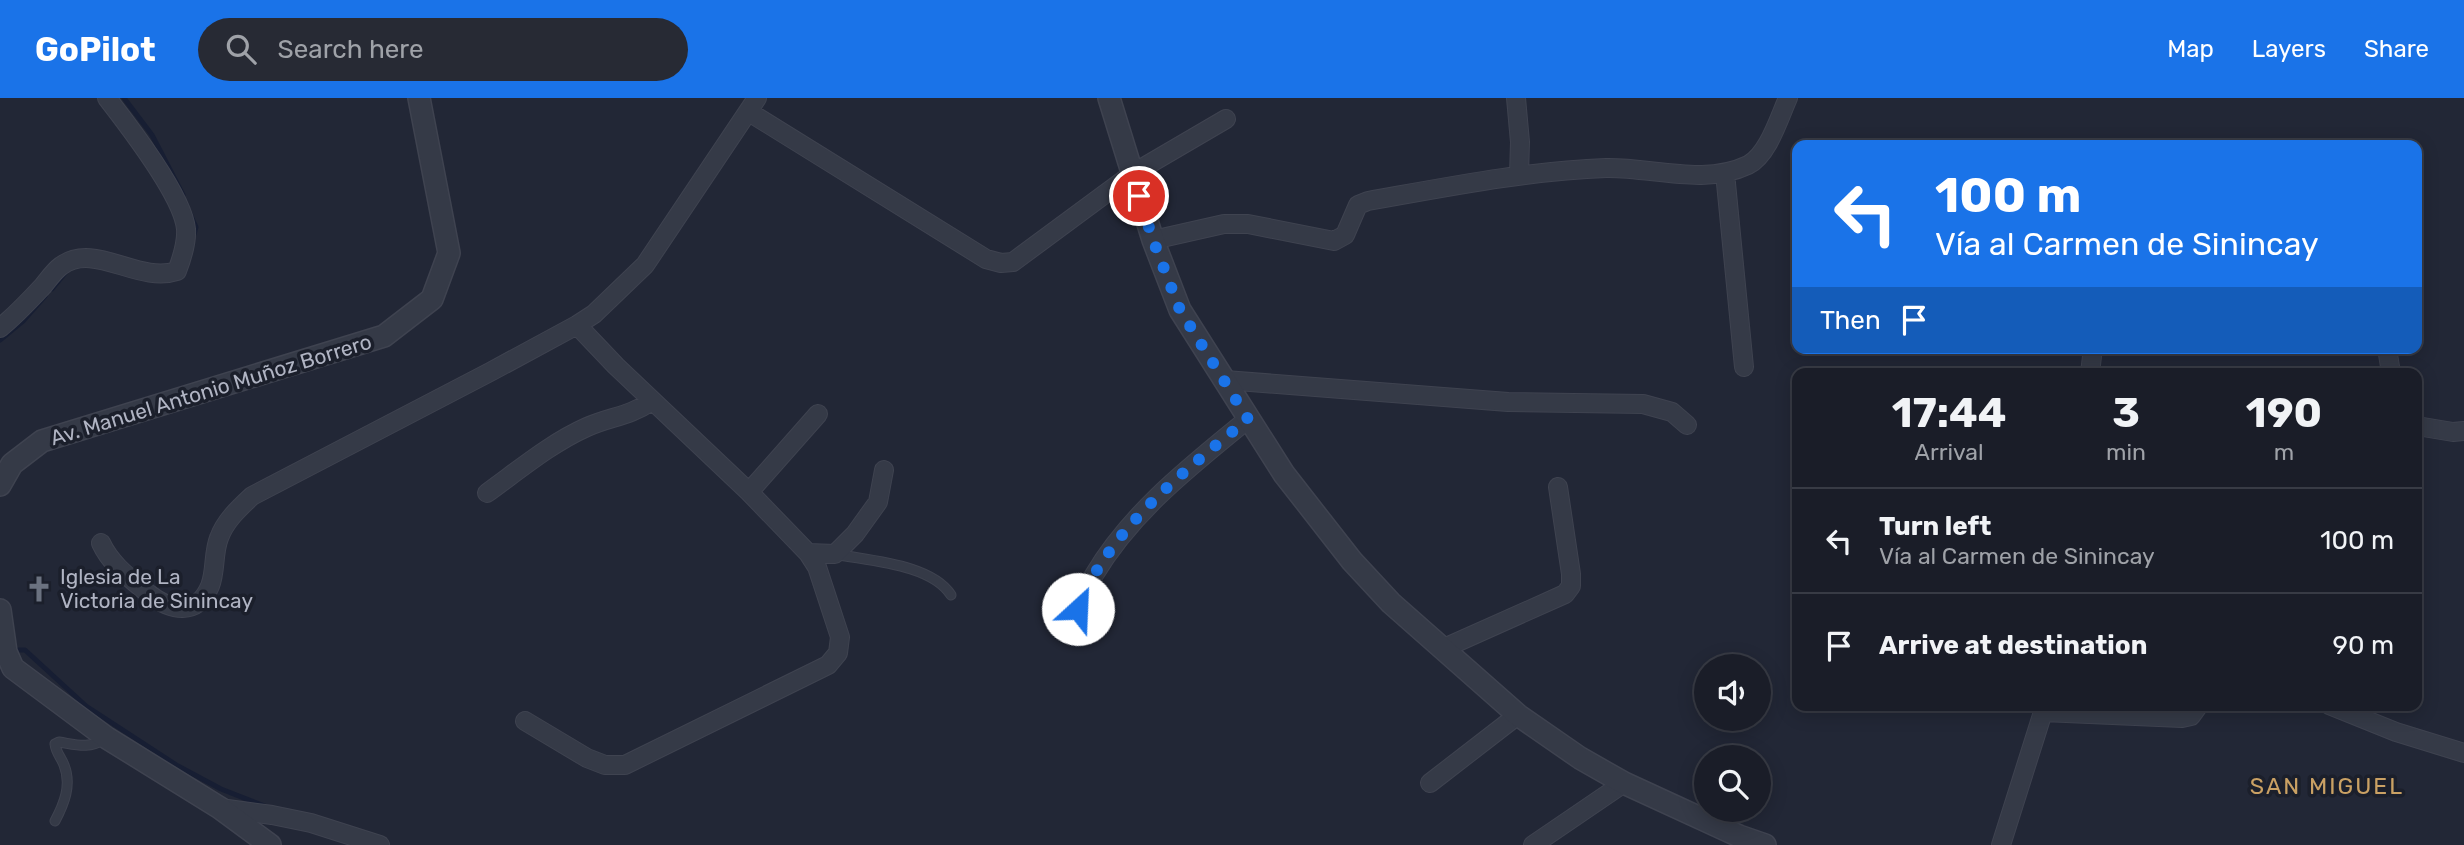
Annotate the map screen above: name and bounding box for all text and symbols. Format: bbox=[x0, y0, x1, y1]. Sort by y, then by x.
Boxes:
search box bbox=[198, 18, 688, 81]
text: GoPilot bbox=[35, 30, 156, 69]
icon: search bbox=[222, 30, 260, 68]
text: Search here bbox=[278, 34, 423, 65]
text: Map bbox=[2167, 35, 2214, 63]
text: Layers bbox=[2252, 35, 2326, 63]
text: Share bbox=[2364, 35, 2429, 63]
pin bbox=[1109, 166, 1169, 226]
text: 100 m bbox=[1935, 166, 2081, 224]
icon: left bbox=[1820, 168, 1911, 259]
icon: arrive bbox=[1120, 177, 1158, 215]
text: Vía al Carmen de Sinincay bbox=[1935, 225, 2319, 263]
icon: arrive bbox=[1895, 301, 1933, 339]
text: Then bbox=[1820, 305, 1881, 336]
street label: Av. Manuel Antonio Muñoz Borrero bbox=[47, 329, 375, 450]
text: 17:44 bbox=[1892, 388, 2006, 438]
text: 3 bbox=[2112, 388, 2140, 438]
text: 190 bbox=[2246, 388, 2322, 438]
text: Arrival bbox=[1915, 438, 1984, 466]
text: min bbox=[2106, 438, 2146, 466]
text: m bbox=[2274, 438, 2294, 466]
text: Turn left bbox=[1879, 511, 1991, 542]
icon: left bbox=[1820, 522, 1858, 560]
text: 100 m bbox=[2320, 525, 2394, 556]
text: Vía al Carmen de Sinincay bbox=[1879, 542, 2155, 570]
place label: Iglesia de La Victoria de Sinincay bbox=[60, 564, 253, 613]
position arrow bbox=[1041, 572, 1115, 646]
church icon: Iglesia de La Victoria de Sinincay bbox=[24, 574, 54, 604]
icon: arrive bbox=[1820, 627, 1858, 665]
text: Arrive at destination bbox=[1879, 630, 2147, 661]
text: 90 m bbox=[2333, 630, 2394, 661]
map controls bbox=[1694, 654, 1771, 822]
button: sound bbox=[1694, 654, 1771, 731]
button: search bbox=[1694, 745, 1771, 822]
district label: SAN MIGUEL bbox=[2250, 772, 2404, 800]

